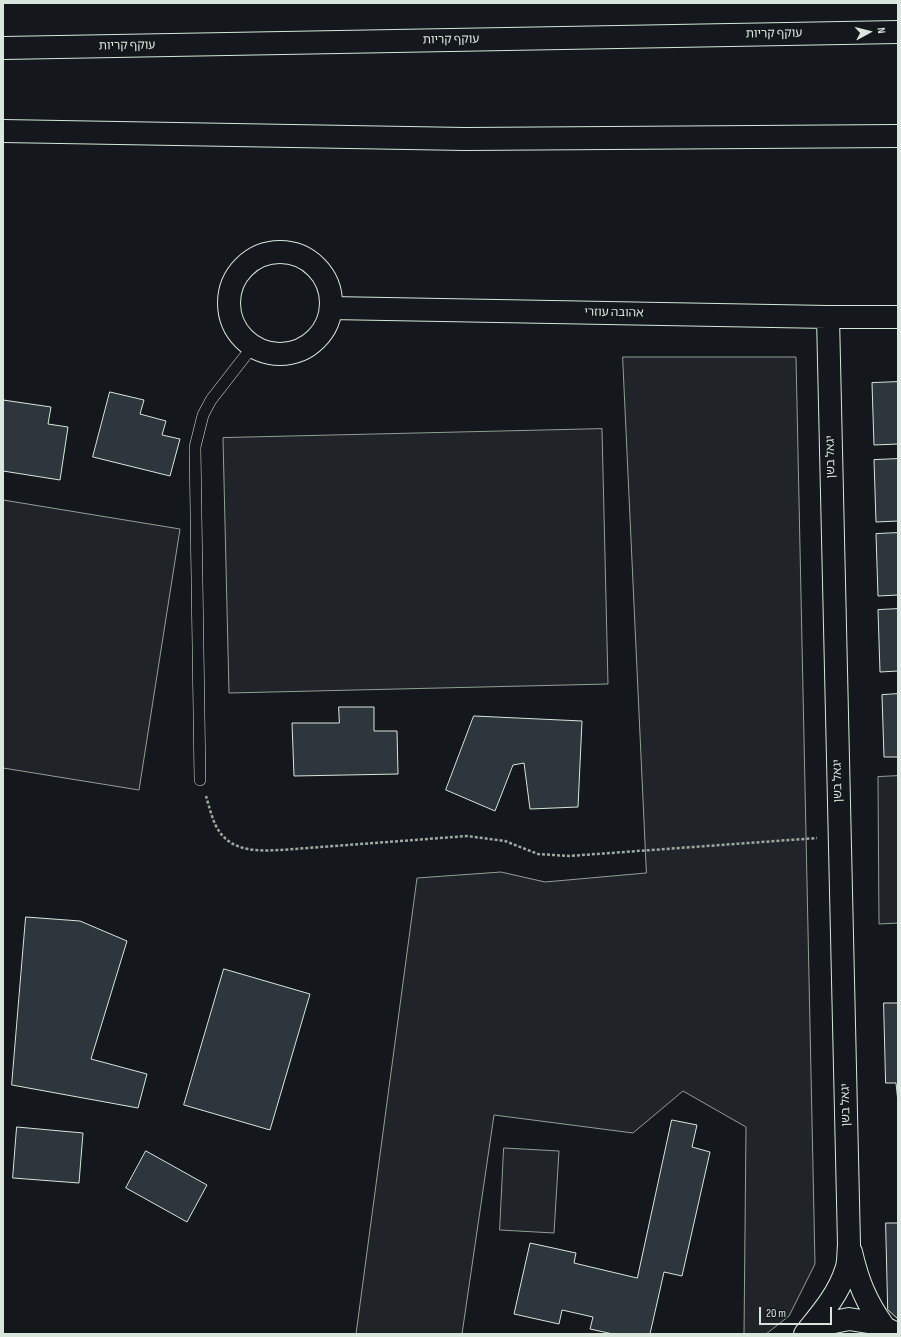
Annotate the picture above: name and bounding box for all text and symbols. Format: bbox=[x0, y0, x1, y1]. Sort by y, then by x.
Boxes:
north arrow bbox=[849, 12, 889, 52]
street label: עוקף קריות bbox=[745, 26, 803, 42]
text: N bbox=[875, 27, 888, 34]
street label: עוקף קריות bbox=[422, 32, 480, 48]
street label: עוקף קריות bbox=[98, 38, 156, 54]
street label: אהובה עוזרי bbox=[584, 305, 644, 321]
street label: יגאל בשן bbox=[823, 435, 839, 479]
street label: יגאל בשן bbox=[830, 759, 846, 803]
street label: יגאל בשן bbox=[838, 1083, 854, 1127]
scale bar bbox=[761, 1299, 834, 1325]
text: 20 m bbox=[766, 1306, 786, 1321]

